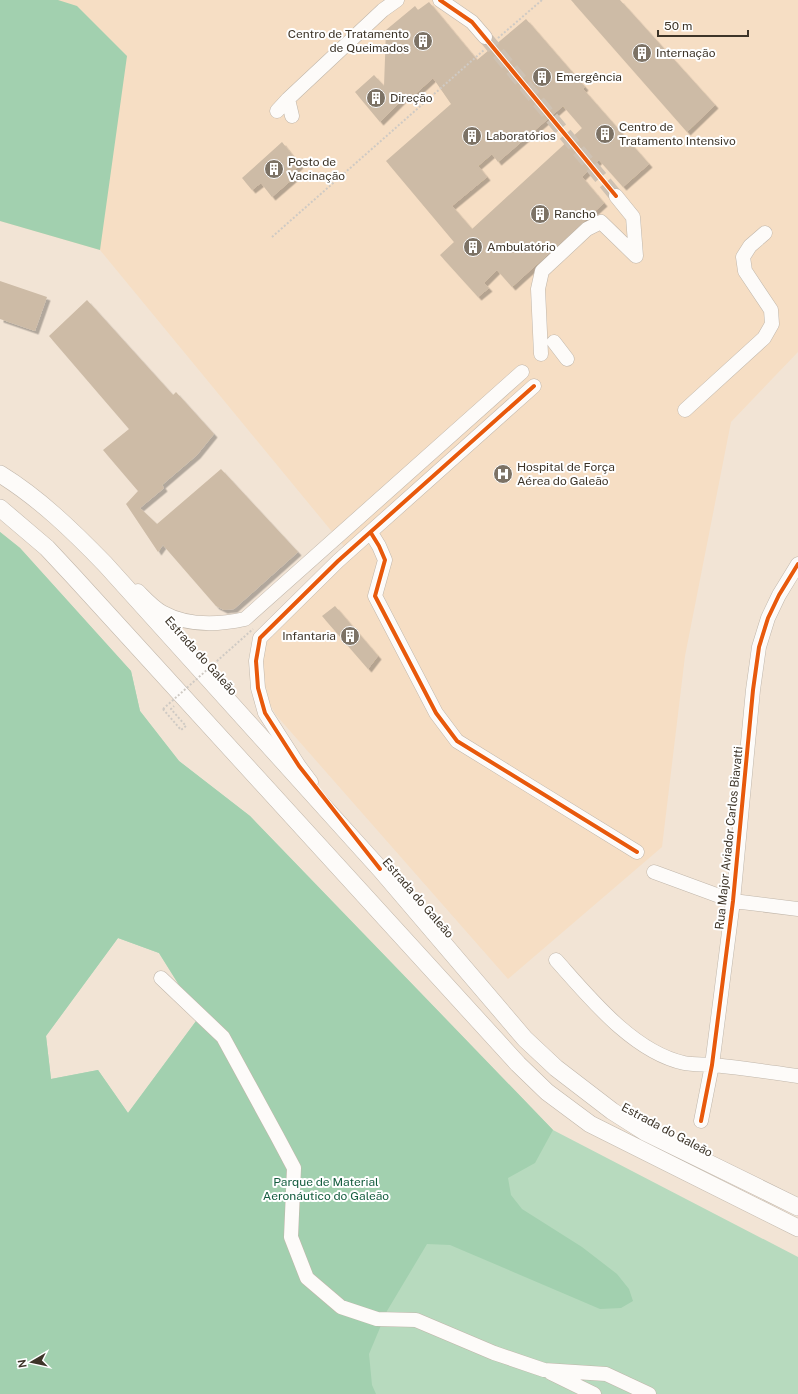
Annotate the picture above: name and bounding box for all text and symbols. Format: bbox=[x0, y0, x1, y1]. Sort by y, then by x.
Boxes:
scale bar bbox=[658, 12, 748, 38]
text: 50 m bbox=[664, 19, 692, 33]
place label: Centro de Tratamento de Queimados bbox=[288, 27, 409, 55]
building icon: Centro de Tratamento de Queimados bbox=[412, 30, 434, 52]
building icon: Internação bbox=[631, 42, 653, 64]
place label: Internação bbox=[656, 46, 716, 60]
building icon: Emergência bbox=[531, 66, 553, 88]
place label: Emergência bbox=[556, 70, 622, 84]
building icon: Direção bbox=[365, 87, 387, 109]
place label: Direção bbox=[390, 91, 433, 105]
place label: Centro de Tratamento Intensivo bbox=[619, 120, 736, 148]
building icon: Centro de Tratamento Intensivo bbox=[594, 123, 616, 145]
building icon: Laboratórios bbox=[461, 125, 483, 147]
place label: Laboratórios bbox=[486, 129, 556, 143]
place label: Posto de Vacinação bbox=[288, 155, 345, 183]
building icon: Posto de Vacinação bbox=[263, 158, 285, 180]
building icon: Rancho bbox=[529, 203, 551, 225]
place label: Rancho bbox=[554, 207, 596, 221]
building icon: Ambulatório bbox=[462, 236, 484, 258]
place label: Ambulatório bbox=[487, 240, 556, 254]
place label: Hospital de Força Aérea do Galeão bbox=[517, 460, 615, 488]
hospital icon: Hospital de Força Aérea do Galeão bbox=[492, 463, 514, 485]
street label: Estrada do Galeão bbox=[162, 614, 240, 698]
building icon: Infantaria bbox=[339, 625, 361, 647]
place label: Infantaria bbox=[282, 629, 336, 643]
street label: Rua Major Aviador Carlos Biavatti bbox=[712, 746, 746, 930]
street label: Estrada do Galeão bbox=[379, 855, 457, 941]
street label: Estrada do Galeão bbox=[619, 1100, 715, 1160]
park label: Parque de Material Aeronáutico do Galeão bbox=[263, 1175, 389, 1203]
north arrow bbox=[12, 1342, 52, 1382]
text: N bbox=[16, 1358, 29, 1369]

